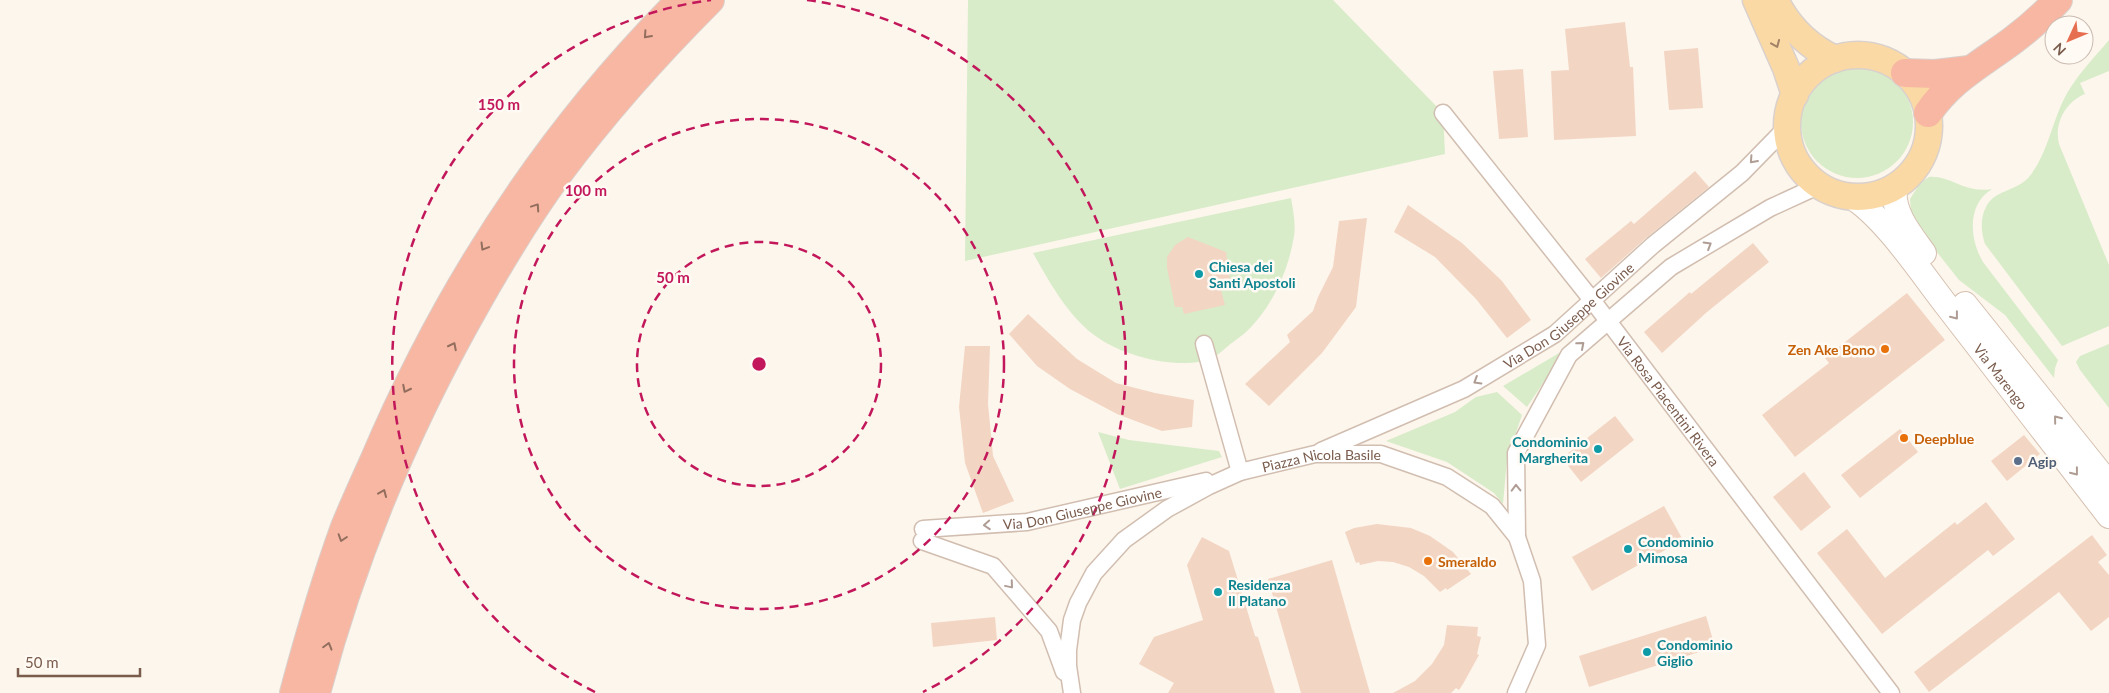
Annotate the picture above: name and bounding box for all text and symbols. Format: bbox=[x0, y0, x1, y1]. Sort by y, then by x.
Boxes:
north arrow bbox=[2044, 15, 2094, 65]
one-way arrow bbox=[644, 30, 653, 39]
one-way arrow bbox=[1770, 40, 1780, 48]
text: N bbox=[2049, 40, 2069, 59]
text: 150 m bbox=[478, 95, 520, 113]
one-way arrow bbox=[1750, 155, 1759, 164]
text: 100 m bbox=[565, 181, 607, 199]
one-way arrow bbox=[530, 203, 539, 213]
one-way arrow bbox=[481, 241, 491, 250]
one-way arrow bbox=[1703, 241, 1712, 251]
place label: Chiesa dei Santi Apostoli bbox=[1209, 258, 1296, 291]
street label: Via Don Giuseppe Giovine bbox=[1500, 259, 1637, 372]
text: 50 m bbox=[656, 268, 690, 286]
marker: Chiesa dei Santi Apostoli bbox=[1193, 268, 1205, 280]
one-way arrow bbox=[1949, 310, 1957, 319]
street label: Via Rosa Piacentini Rivera bbox=[1614, 333, 1724, 469]
street label: Via Marengo bbox=[1970, 340, 2032, 412]
place label: Zen Ake Bono bbox=[1788, 341, 1875, 358]
one-way arrow bbox=[446, 342, 456, 351]
one-way arrow bbox=[1575, 342, 1584, 350]
marker: Zen Ake Bono bbox=[1879, 343, 1891, 355]
centre of rings bbox=[750, 355, 768, 373]
one-way arrow bbox=[1473, 375, 1482, 385]
one-way arrow bbox=[403, 384, 413, 393]
one-way arrow bbox=[2054, 415, 2063, 424]
place label: Deepblue bbox=[1914, 430, 1975, 447]
marker: Deepblue bbox=[1898, 432, 1910, 444]
place label: Condominio Margherita bbox=[1512, 433, 1588, 466]
marker: Condominio Margherita bbox=[1592, 443, 1604, 455]
street label: Piazza Nicola Basile bbox=[1260, 445, 1381, 475]
place label: Agip bbox=[2027, 453, 2057, 470]
marker: Agip bbox=[2012, 455, 2024, 467]
one-way arrow bbox=[2070, 467, 2079, 476]
street label: Via Don Giuseppe Giovine bbox=[1002, 483, 1163, 532]
one-way arrow bbox=[1511, 484, 1521, 492]
one-way arrow bbox=[377, 489, 388, 498]
one-way arrow bbox=[983, 519, 991, 530]
place label: Condominio Mimosa bbox=[1638, 533, 1714, 566]
one-way arrow bbox=[338, 534, 348, 542]
marker: Condominio Mimosa bbox=[1622, 543, 1634, 555]
place label: Smeraldo bbox=[1438, 553, 1496, 570]
marker: Smeraldo bbox=[1422, 555, 1434, 567]
place label: Residenza Il Platano bbox=[1228, 576, 1291, 609]
one-way arrow bbox=[1004, 580, 1013, 589]
marker: Residenza Il Platano bbox=[1212, 586, 1224, 598]
place label: Condominio Giglio bbox=[1657, 636, 1733, 669]
one-way arrow bbox=[323, 642, 333, 650]
scale bar bbox=[18, 646, 140, 678]
marker: Condominio Giglio bbox=[1641, 646, 1653, 658]
text: 50 m bbox=[25, 653, 59, 671]

